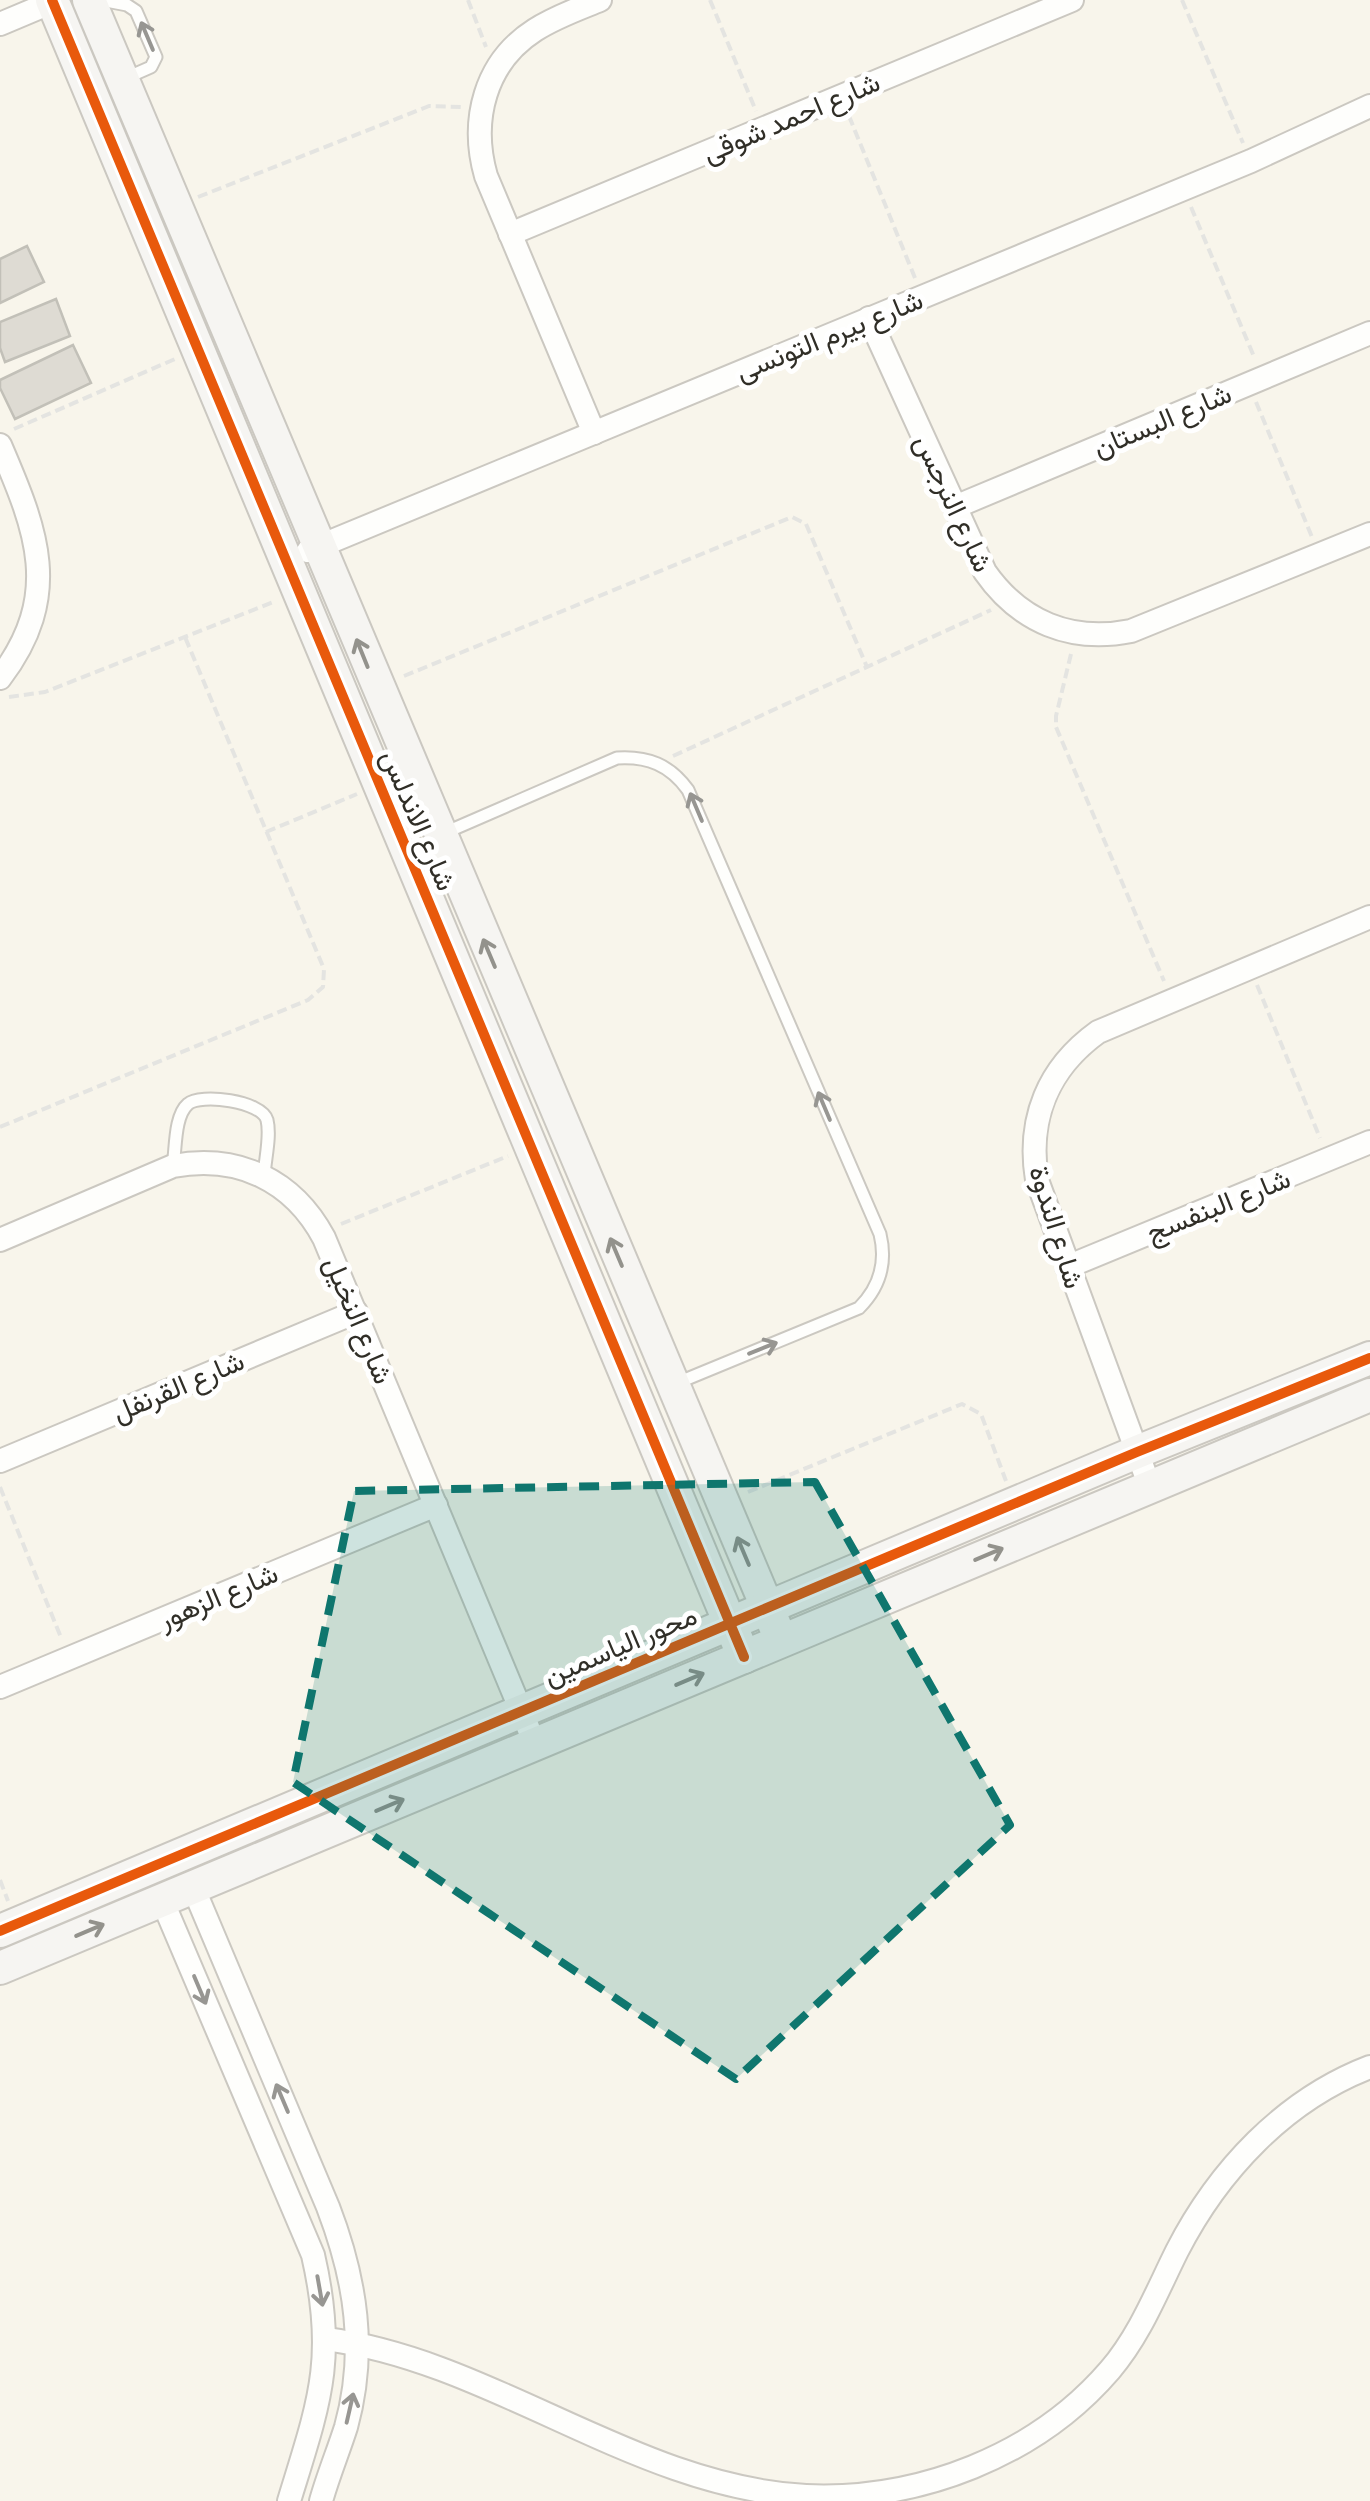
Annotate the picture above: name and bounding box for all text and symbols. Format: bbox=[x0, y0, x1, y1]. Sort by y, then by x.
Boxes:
one-way arrow bbox=[137, 21, 155, 52]
street label: شارع احمد شوقى bbox=[695, 59, 886, 171]
street label: شارع بيرم التونسى bbox=[728, 276, 928, 390]
street label: شارع البستان bbox=[1085, 370, 1237, 466]
street label: شارع النرجس bbox=[906, 426, 1006, 578]
one-way arrow bbox=[352, 638, 370, 669]
street label: شارع الاندلس bbox=[372, 742, 469, 896]
one-way arrow bbox=[686, 793, 704, 823]
one-way arrow bbox=[479, 938, 497, 968]
one-way arrow bbox=[814, 1091, 832, 1122]
street label: شارع البنفسج bbox=[1139, 1155, 1296, 1252]
street label: شارع الندوة bbox=[1020, 1160, 1097, 1293]
one-way arrow bbox=[606, 1237, 624, 1268]
street label: شارع النخيل bbox=[315, 1249, 407, 1390]
street label: شارع القرنفل bbox=[105, 1337, 250, 1431]
one-way arrow bbox=[748, 1338, 778, 1356]
one-way arrow bbox=[733, 1536, 751, 1567]
one-way arrow bbox=[974, 1543, 1004, 1561]
street label: شارع الزهور bbox=[150, 1550, 284, 1639]
street label: محور الياسمين bbox=[536, 1592, 703, 1694]
one-way arrow bbox=[674, 1669, 705, 1687]
one-way arrow bbox=[374, 1795, 405, 1813]
one-way arrow bbox=[74, 1920, 105, 1938]
one-way arrow bbox=[193, 1974, 211, 2004]
one-way arrow bbox=[272, 2083, 290, 2113]
one-way arrow bbox=[311, 2274, 330, 2307]
one-way arrow bbox=[342, 2393, 360, 2425]

